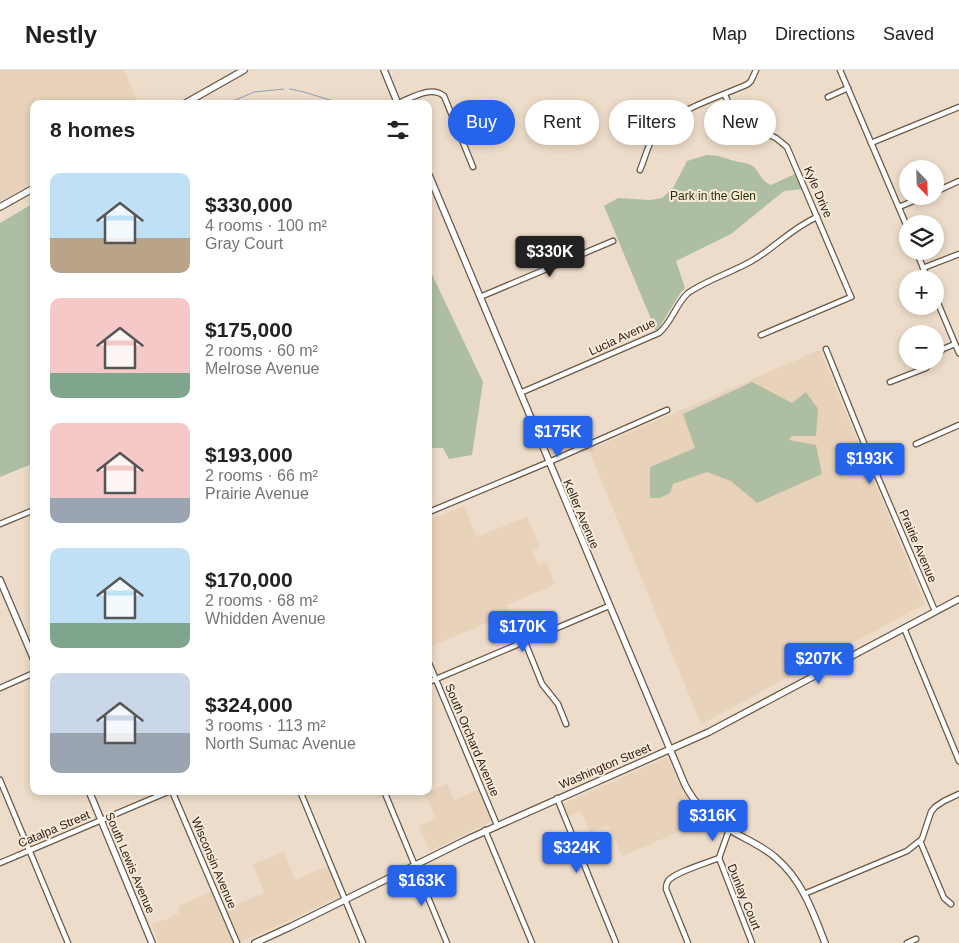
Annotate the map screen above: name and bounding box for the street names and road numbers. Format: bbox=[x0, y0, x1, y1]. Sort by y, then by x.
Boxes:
street label: Kyle Drive bbox=[801, 164, 835, 220]
street label: Lucia Avenue bbox=[586, 315, 658, 359]
street label: Keller Avenue bbox=[560, 477, 602, 551]
street label: Prairie Avenue bbox=[896, 507, 940, 585]
street label: South Orchard Avenue bbox=[442, 681, 502, 799]
street label: Washington Street bbox=[557, 740, 654, 792]
street label: Catalpa Street bbox=[16, 807, 93, 850]
street label: South Lewis Avenue bbox=[102, 810, 158, 916]
street label: Wisconsin Avenue bbox=[188, 815, 240, 911]
street label: Dunlay Court bbox=[724, 862, 764, 933]

